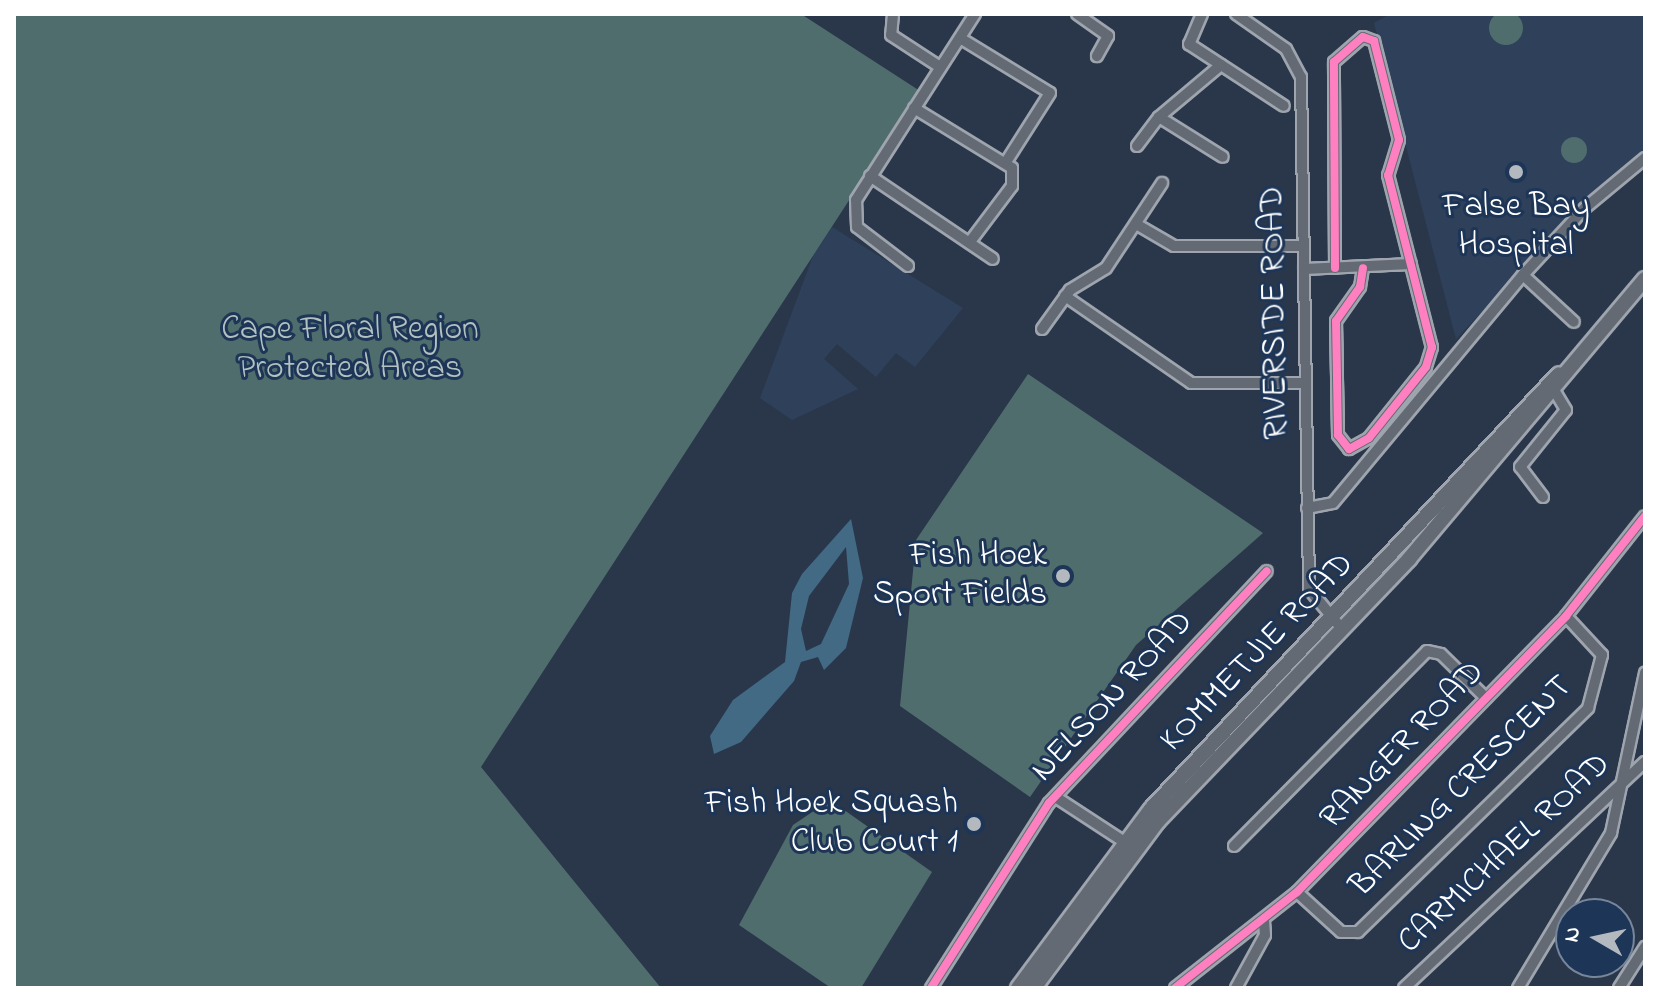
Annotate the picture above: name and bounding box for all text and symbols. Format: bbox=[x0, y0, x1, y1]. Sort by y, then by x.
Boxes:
marker: False Bay Hospital bbox=[1505, 161, 1527, 183]
street label: RIVERSIDE ROAD bbox=[1253, 186, 1299, 440]
place label: False Bay Hospital bbox=[1442, 187, 1590, 266]
park label: Cape Floral Region Protected Areas bbox=[221, 310, 479, 390]
place label: Fish Hoek Sport Fields bbox=[873, 536, 1047, 616]
street label: KOMMETJIE ROAD bbox=[1153, 545, 1363, 761]
marker: Fish Hoek Sport Fields bbox=[1054, 567, 1072, 585]
street label: NELSON ROAD bbox=[1023, 603, 1203, 791]
street label: RANGER ROAD bbox=[1312, 653, 1494, 839]
street label: BARLING CRESCENT bbox=[1342, 667, 1582, 907]
street label: CARMICHAEL ROAD bbox=[1390, 745, 1620, 963]
place label: Fish Hoek Squash Club Court 1 bbox=[705, 784, 958, 864]
marker: Fish Hoek Squash Club Court 1 bbox=[965, 815, 983, 833]
north arrow bbox=[1555, 898, 1635, 978]
text: N bbox=[1556, 925, 1590, 944]

